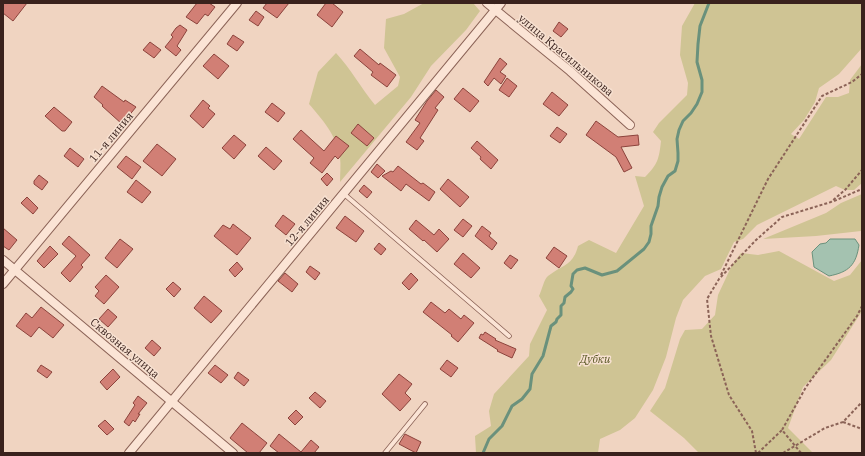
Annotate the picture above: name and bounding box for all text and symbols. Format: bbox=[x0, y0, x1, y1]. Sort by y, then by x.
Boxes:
street label: улица Красильникова bbox=[515, 11, 617, 99]
street label: 11-я линия bbox=[86, 109, 136, 165]
street label: 12-я линия bbox=[282, 193, 332, 249]
street label: Сквозная улица bbox=[87, 315, 163, 381]
park label: Дубки bbox=[579, 352, 611, 366]

